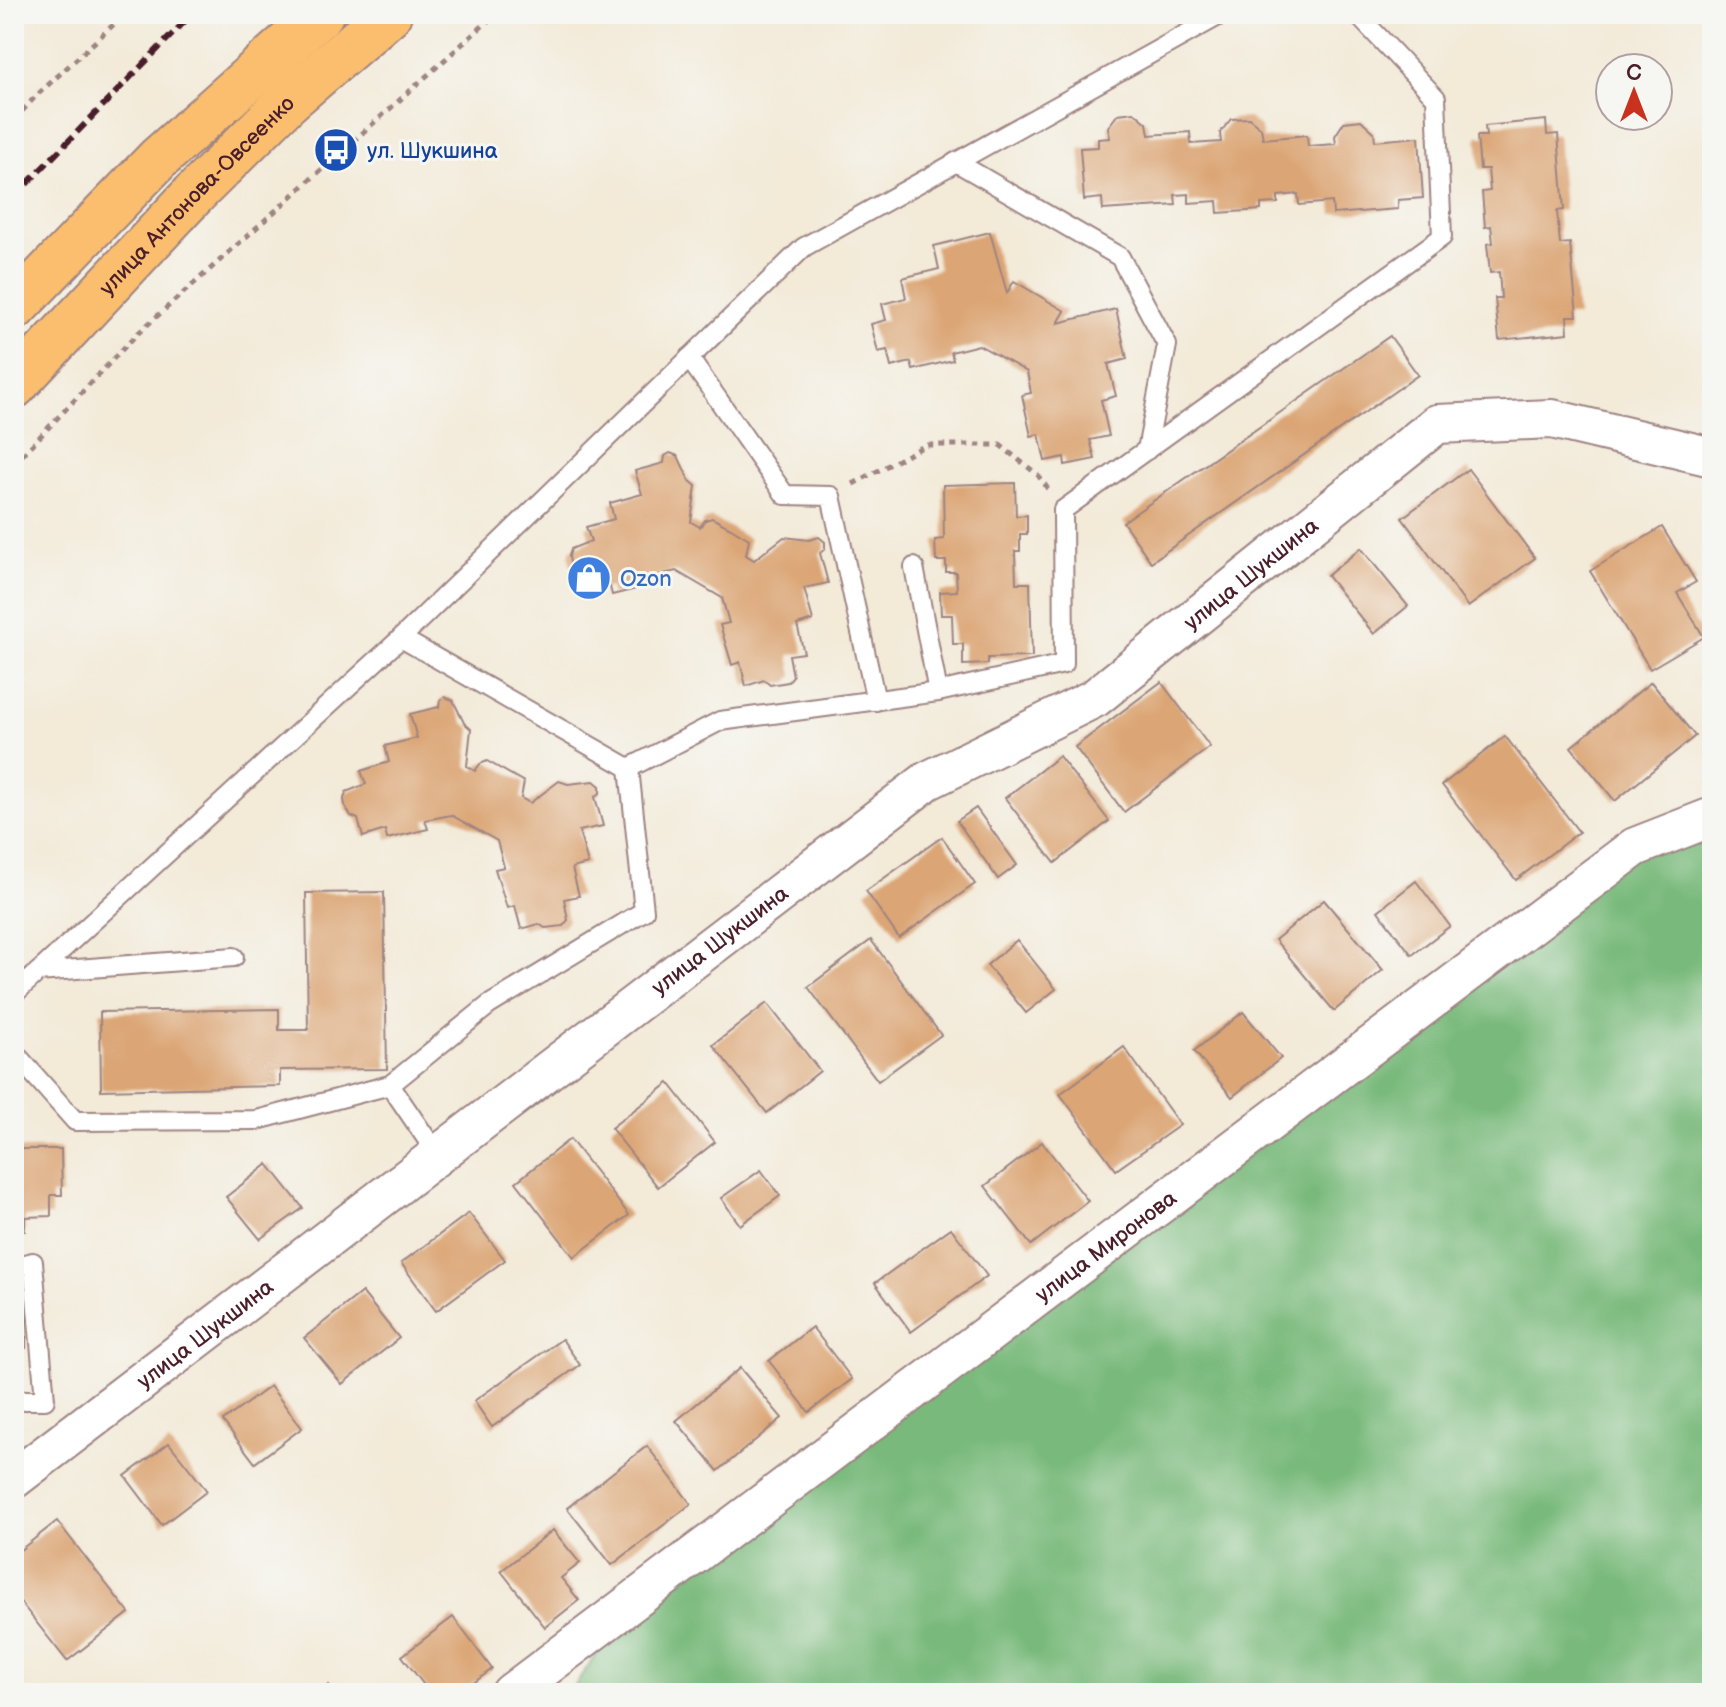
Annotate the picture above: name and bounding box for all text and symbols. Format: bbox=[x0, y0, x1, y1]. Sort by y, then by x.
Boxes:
north arrow bbox=[1594, 52, 1674, 132]
text: С bbox=[1626, 60, 1642, 87]
street label: улица Антонова-Овсеенко bbox=[94, 90, 301, 302]
bus stop icon: ул. Шукшина bbox=[312, 126, 360, 174]
place label: ул. Шукшина bbox=[367, 138, 498, 165]
street label: улица Шукшина bbox=[1179, 512, 1324, 637]
shop icon: Ozon bbox=[565, 554, 613, 602]
place label: Ozon bbox=[620, 566, 672, 593]
street label: улица Шукшина bbox=[647, 880, 794, 1002]
street label: улица Миронова bbox=[1030, 1185, 1182, 1309]
street label: улица Шукшина bbox=[132, 1274, 279, 1395]

